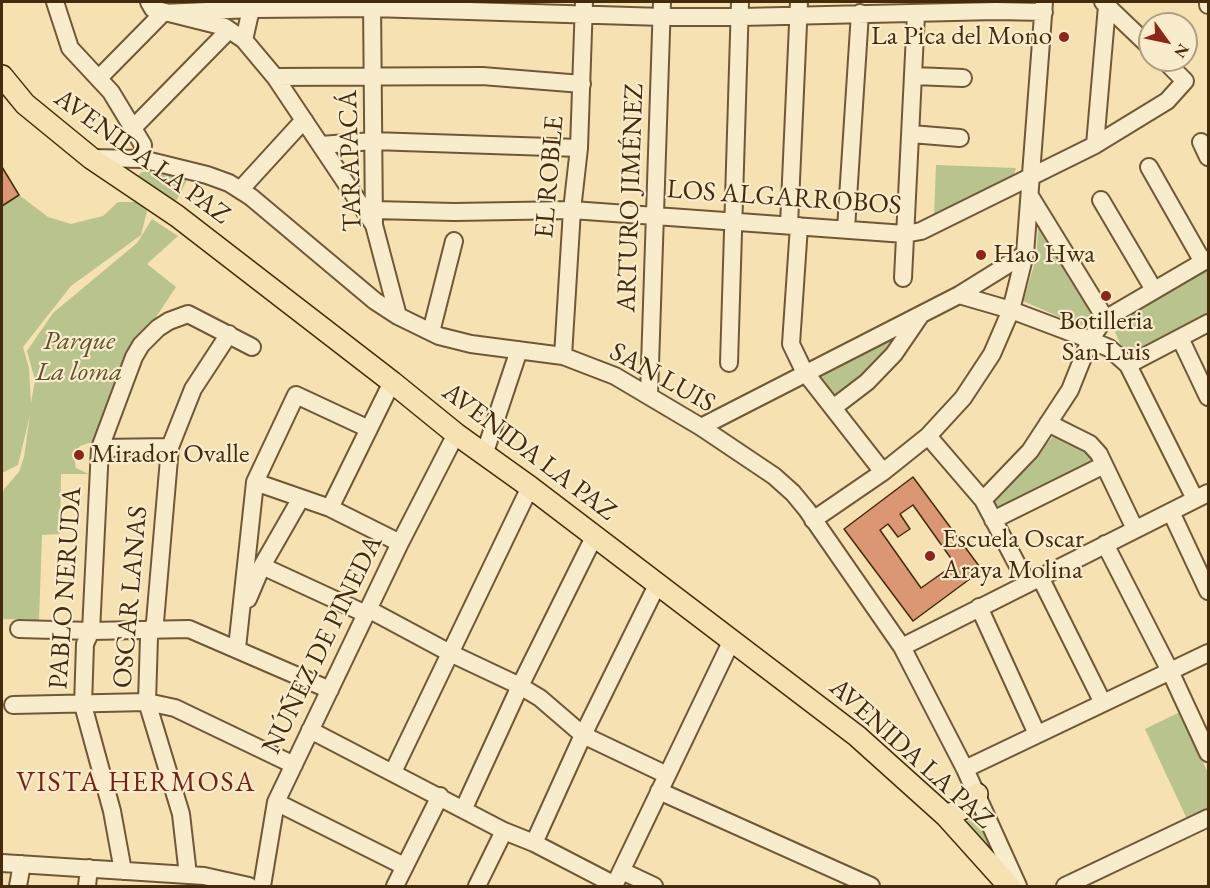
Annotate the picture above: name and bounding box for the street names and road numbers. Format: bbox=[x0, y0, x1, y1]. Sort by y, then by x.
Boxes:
street label: AVENIDA LA PAZ bbox=[48, 82, 236, 232]
street label: ARTURO JIMÉNEZ bbox=[611, 83, 651, 313]
street label: TARAPACÁ bbox=[332, 90, 370, 232]
street label: EL ROBLE bbox=[528, 114, 572, 240]
street label: LOS ALGARROBOS bbox=[666, 174, 902, 222]
street label: SAN LUIS bbox=[604, 336, 720, 420]
street label: AVENIDA LA PAZ bbox=[435, 376, 623, 528]
street label: PABLO NERUDA bbox=[43, 486, 89, 690]
street label: OSCAR LANAS bbox=[107, 505, 155, 689]
street label: NÚÑEZ DE PINEDA bbox=[256, 530, 390, 760]
street label: AVENIDA LA PAZ bbox=[822, 672, 1000, 836]

